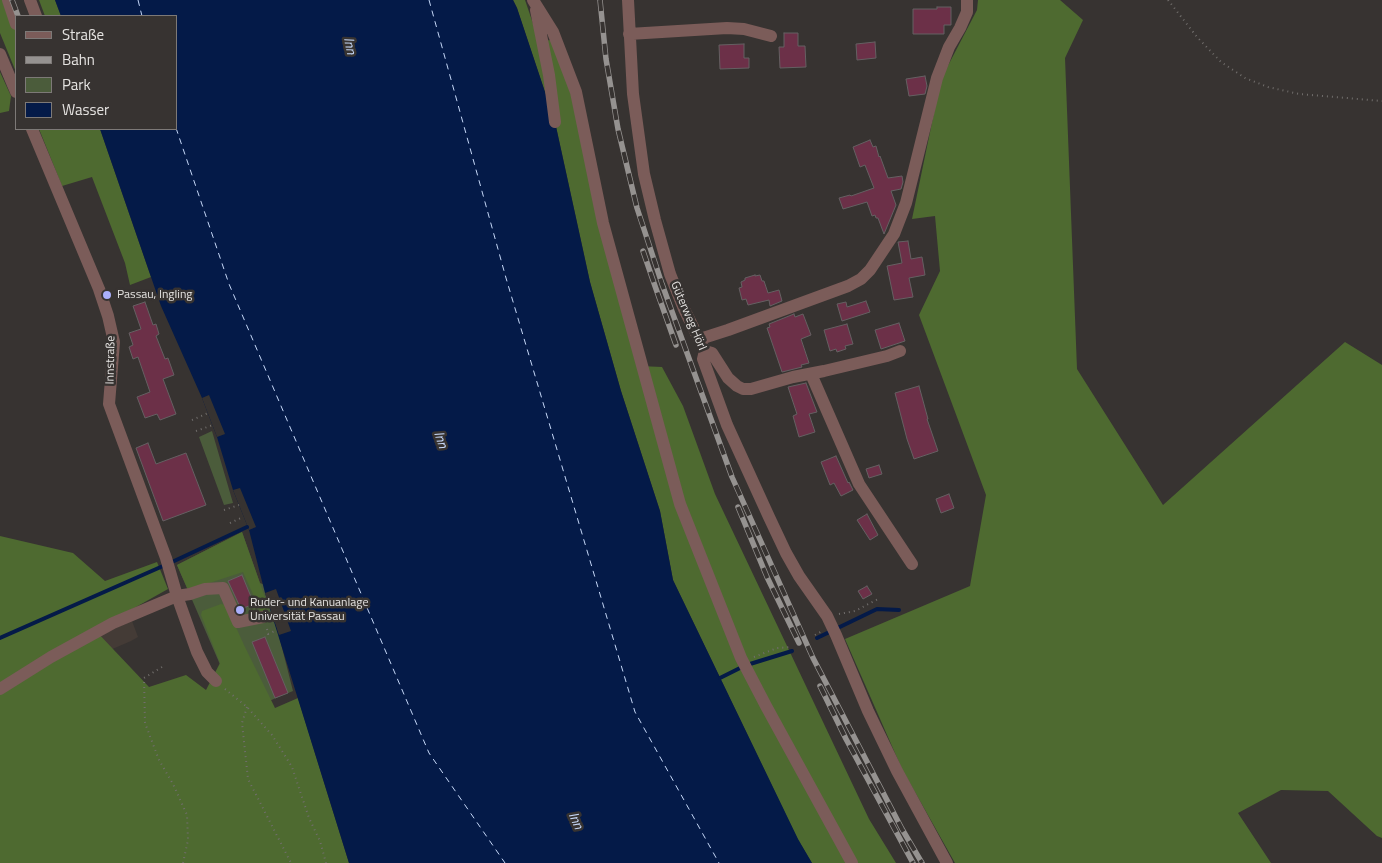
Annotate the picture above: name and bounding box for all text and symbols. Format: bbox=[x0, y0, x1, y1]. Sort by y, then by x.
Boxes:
legend bbox=[15, 15, 178, 130]
text: Straße bbox=[62, 23, 104, 46]
water label: Inn bbox=[339, 36, 359, 56]
text: Bahn bbox=[62, 48, 95, 71]
text: Park bbox=[62, 73, 91, 96]
text: Wasser bbox=[62, 98, 109, 121]
street label: Güterweg Hörl bbox=[667, 279, 709, 353]
place label: Passau, Ingling bbox=[117, 288, 193, 302]
marker: Passau, Ingling bbox=[101, 289, 113, 301]
street label: Innstraße bbox=[103, 336, 119, 384]
water label: Inn bbox=[429, 429, 451, 451]
place label: Ruder- und Kanuanlage Universität Passau bbox=[250, 596, 369, 624]
marker: Ruder- und Kanuanlage Universität Passau bbox=[234, 604, 246, 616]
water label: Inn bbox=[564, 810, 586, 832]

